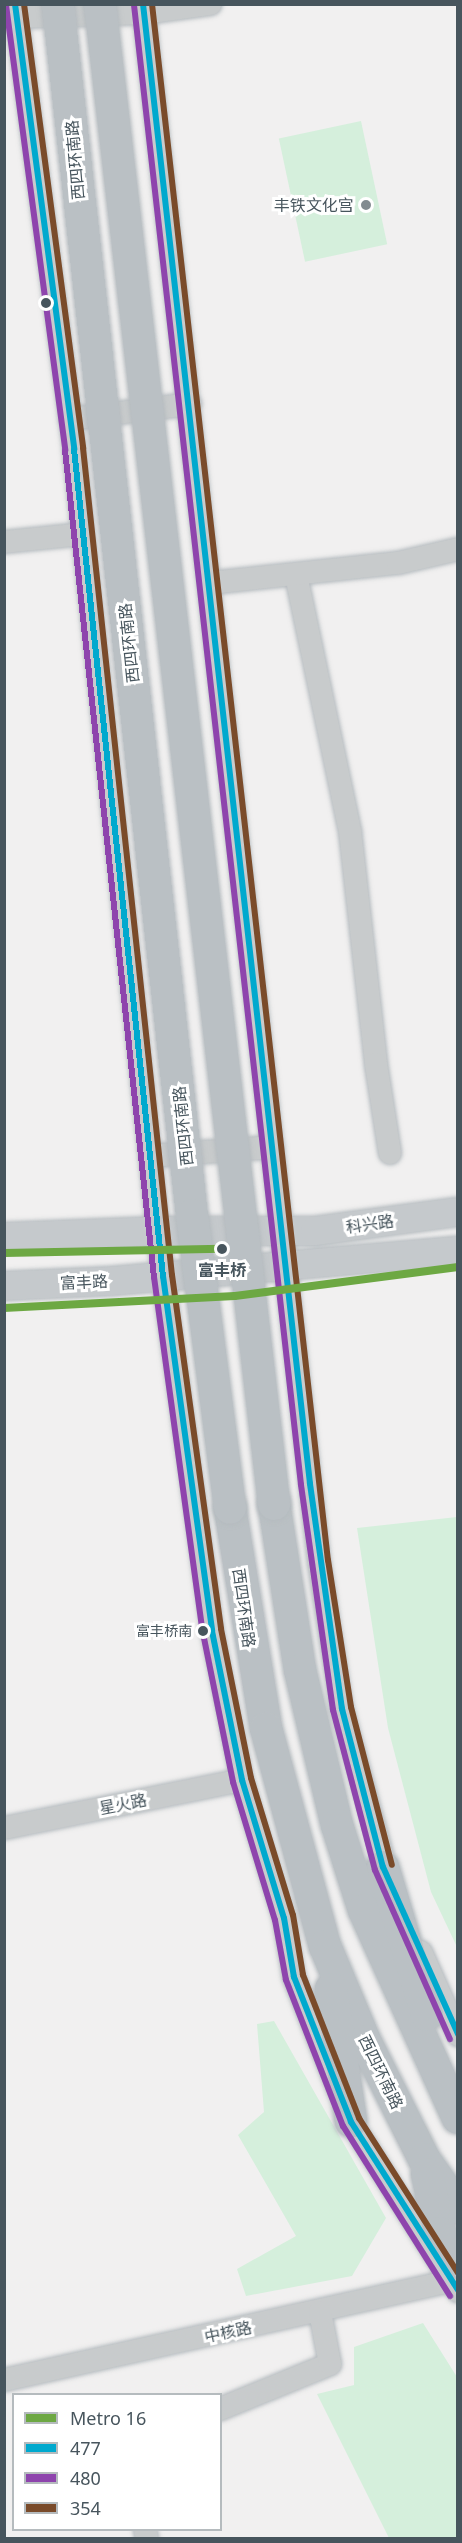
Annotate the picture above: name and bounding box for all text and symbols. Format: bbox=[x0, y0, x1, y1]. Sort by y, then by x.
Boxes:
street label: 西四环南路 bbox=[62, 119, 88, 201]
place label: 丰铁文化宫 bbox=[274, 195, 354, 215]
marker: 丰铁文化宫 bbox=[359, 198, 373, 212]
unlabelled marker bbox=[40, 297, 52, 309]
street label: 西四环南路 bbox=[115, 602, 143, 684]
street label: 西四环南路 bbox=[169, 1085, 197, 1167]
street label: 科兴路 bbox=[345, 1211, 395, 1237]
marker: 富丰桥 bbox=[213, 1240, 231, 1258]
place label: 富丰桥 bbox=[198, 1260, 246, 1280]
street label: 富丰路 bbox=[60, 1271, 108, 1293]
street label: 西四环南路 bbox=[229, 1567, 259, 1649]
place label: 富丰桥南 bbox=[136, 1623, 192, 1639]
marker: 富丰桥南 bbox=[197, 1625, 209, 1637]
street label: 星火路 bbox=[98, 1790, 148, 1818]
street label: 西四环南路 bbox=[355, 2032, 407, 2112]
street label: 中核路 bbox=[203, 2318, 253, 2346]
legend bbox=[12, 2393, 222, 2531]
text: Metro 16 bbox=[70, 2406, 146, 2430]
text: 477 bbox=[70, 2436, 101, 2460]
text: 480 bbox=[70, 2466, 101, 2490]
text: 354 bbox=[70, 2496, 101, 2520]

